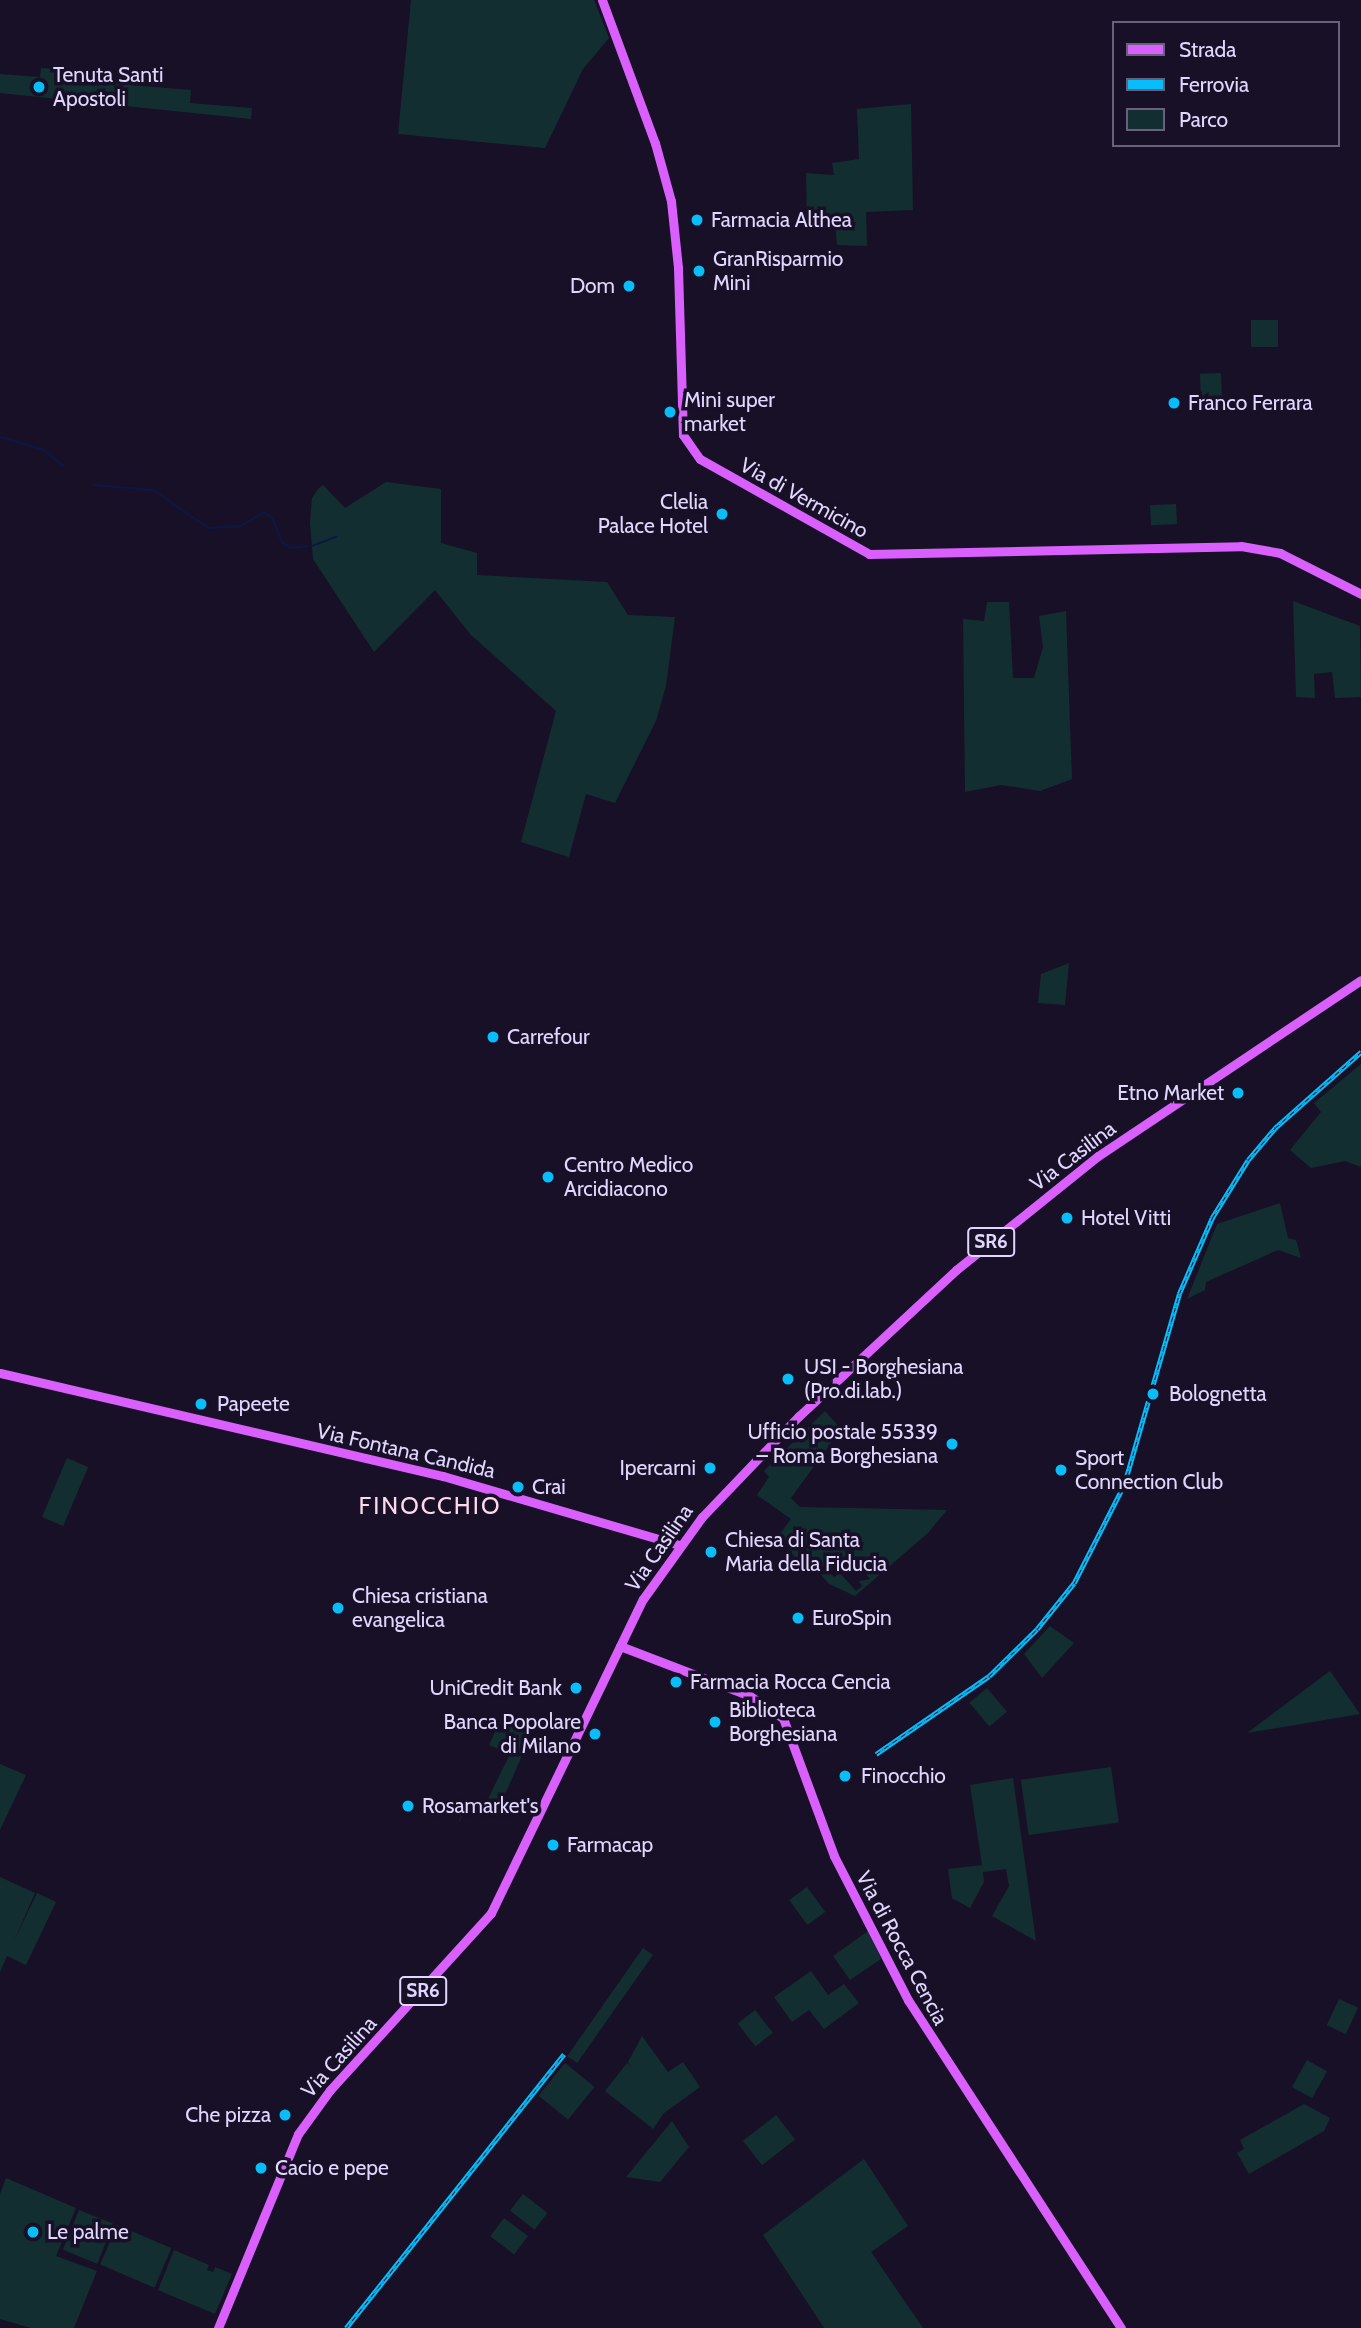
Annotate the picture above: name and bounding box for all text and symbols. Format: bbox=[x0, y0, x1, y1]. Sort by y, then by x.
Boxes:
legend bbox=[1112, 21, 1340, 147]
text: Strada bbox=[1179, 37, 1236, 62]
place label: Tenuta Santi Apostoli bbox=[53, 62, 163, 112]
text: Ferrovia bbox=[1179, 72, 1249, 97]
marker: Tenuta Santi Apostoli bbox=[31, 79, 47, 95]
text: Parco bbox=[1179, 107, 1228, 132]
place label: Farmacia Althea bbox=[711, 207, 852, 233]
marker: Farmacia Althea bbox=[689, 212, 705, 228]
place label: GranRisparmio Mini bbox=[713, 246, 843, 296]
marker: GranRisparmio Mini bbox=[691, 263, 707, 279]
place label: Dom bbox=[570, 273, 615, 299]
marker: Dom bbox=[621, 278, 637, 294]
place label: Mini super market bbox=[684, 387, 775, 437]
place label: Franco Ferrara bbox=[1188, 390, 1313, 416]
marker: Franco Ferrara bbox=[1166, 395, 1182, 411]
marker: Mini super market bbox=[662, 404, 678, 420]
street label: Via di Vermicino bbox=[735, 452, 873, 544]
place label: Clelia Palace Hotel bbox=[598, 489, 708, 539]
marker: Clelia Palace Hotel bbox=[714, 506, 730, 522]
place label: Carrefour bbox=[507, 1024, 590, 1050]
marker: Carrefour bbox=[485, 1029, 501, 1045]
place label: Etno Market bbox=[1117, 1080, 1224, 1106]
marker: Etno Market bbox=[1230, 1085, 1246, 1101]
street label: Via Casilina bbox=[1025, 1116, 1121, 1196]
place label: Centro Medico Arcidiacono bbox=[564, 1152, 693, 1202]
marker: Centro Medico Arcidiacono bbox=[538, 1167, 558, 1187]
place label: Hotel Vitti bbox=[1081, 1205, 1171, 1231]
marker: Hotel Vitti bbox=[1059, 1210, 1075, 1226]
road number: SR6 bbox=[967, 1226, 1016, 1258]
place label: USI - Borghesiana (Pro.di.lab.) bbox=[804, 1354, 963, 1404]
marker: USI - Borghesiana (Pro.di.lab.) bbox=[778, 1369, 798, 1389]
place label: Bolognetta bbox=[1169, 1381, 1267, 1407]
marker: Bolognetta bbox=[1143, 1384, 1163, 1404]
place label: Papeete bbox=[217, 1391, 290, 1417]
marker: Papeete bbox=[191, 1394, 211, 1414]
street label: Via Fontana Candida bbox=[314, 1418, 498, 1484]
place label: Ufficio postale 55339 – Roma Borghesiana bbox=[748, 1419, 938, 1469]
marker: Ufficio postale 55339 – Roma Borghesiana bbox=[944, 1436, 960, 1452]
place label: Sport Connection Club bbox=[1075, 1445, 1223, 1495]
place label: Ipercarni bbox=[620, 1455, 696, 1481]
marker: Ipercarni bbox=[702, 1460, 718, 1476]
marker: Sport Connection Club bbox=[1053, 1462, 1069, 1478]
place label: Crai bbox=[532, 1474, 566, 1500]
marker: Crai bbox=[510, 1479, 526, 1495]
district label: FINOCCHIO bbox=[360, 1492, 500, 1520]
street label: Via Casilina bbox=[620, 1500, 698, 1596]
place label: Chiesa di Santa Maria della Fiducia bbox=[725, 1527, 887, 1577]
marker: Chiesa di Santa Maria della Fiducia bbox=[703, 1544, 719, 1560]
place label: Chiesa cristiana evangelica bbox=[352, 1583, 488, 1633]
marker: Chiesa cristiana evangelica bbox=[330, 1600, 346, 1616]
place label: EuroSpin bbox=[812, 1605, 892, 1631]
marker: EuroSpin bbox=[790, 1610, 806, 1626]
place label: Farmacia Rocca Cencia bbox=[690, 1669, 891, 1695]
marker: Farmacia Rocca Cencia bbox=[668, 1674, 684, 1690]
place label: UniCredit Bank bbox=[430, 1675, 562, 1701]
marker: UniCredit Bank bbox=[568, 1680, 584, 1696]
place label: Biblioteca Borghesiana bbox=[729, 1697, 837, 1747]
place label: Banca Popolare di Milano bbox=[444, 1709, 581, 1759]
marker: Biblioteca Borghesiana bbox=[707, 1714, 723, 1730]
marker: Banca Popolare di Milano bbox=[587, 1726, 603, 1742]
place label: Finocchio bbox=[861, 1763, 946, 1789]
marker: Finocchio bbox=[835, 1766, 855, 1786]
place label: Rosamarket's bbox=[422, 1793, 539, 1819]
marker: Rosamarket's bbox=[400, 1798, 416, 1814]
place label: Farmacap bbox=[567, 1832, 653, 1858]
marker: Farmacap bbox=[545, 1837, 561, 1853]
street label: Via di Rocca Cencia bbox=[851, 1867, 953, 2029]
road number: SR6 bbox=[398, 1976, 448, 2007]
street label: Via Casilina bbox=[296, 2011, 382, 2103]
place label: Che pizza bbox=[185, 2102, 271, 2128]
marker: Che pizza bbox=[277, 2107, 293, 2123]
place label: Cacio e pepe bbox=[275, 2155, 389, 2181]
marker: Cacio e pepe bbox=[253, 2160, 269, 2176]
place label: Le palme bbox=[47, 2219, 129, 2245]
marker: Le palme bbox=[25, 2224, 41, 2240]

